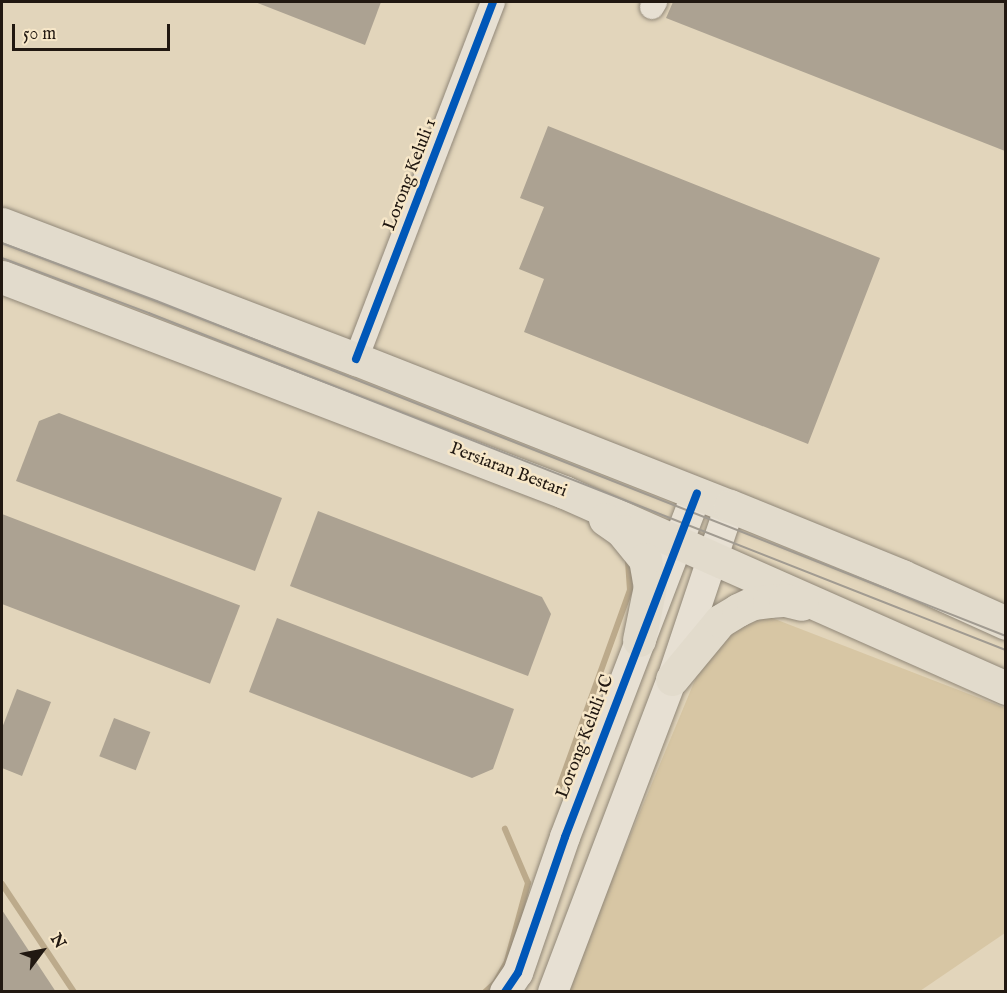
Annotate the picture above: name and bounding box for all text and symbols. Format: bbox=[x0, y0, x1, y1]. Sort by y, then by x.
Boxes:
scale bar bbox=[15, 12, 172, 50]
text: 50 m bbox=[23, 23, 56, 46]
street label: Lorong Keluli 1 bbox=[380, 116, 442, 234]
street label: Persiaran Bestari bbox=[446, 439, 570, 503]
street label: Lorong Keluli 1C bbox=[552, 672, 620, 802]
north arrow bbox=[12, 921, 72, 981]
text: N bbox=[45, 930, 69, 953]

